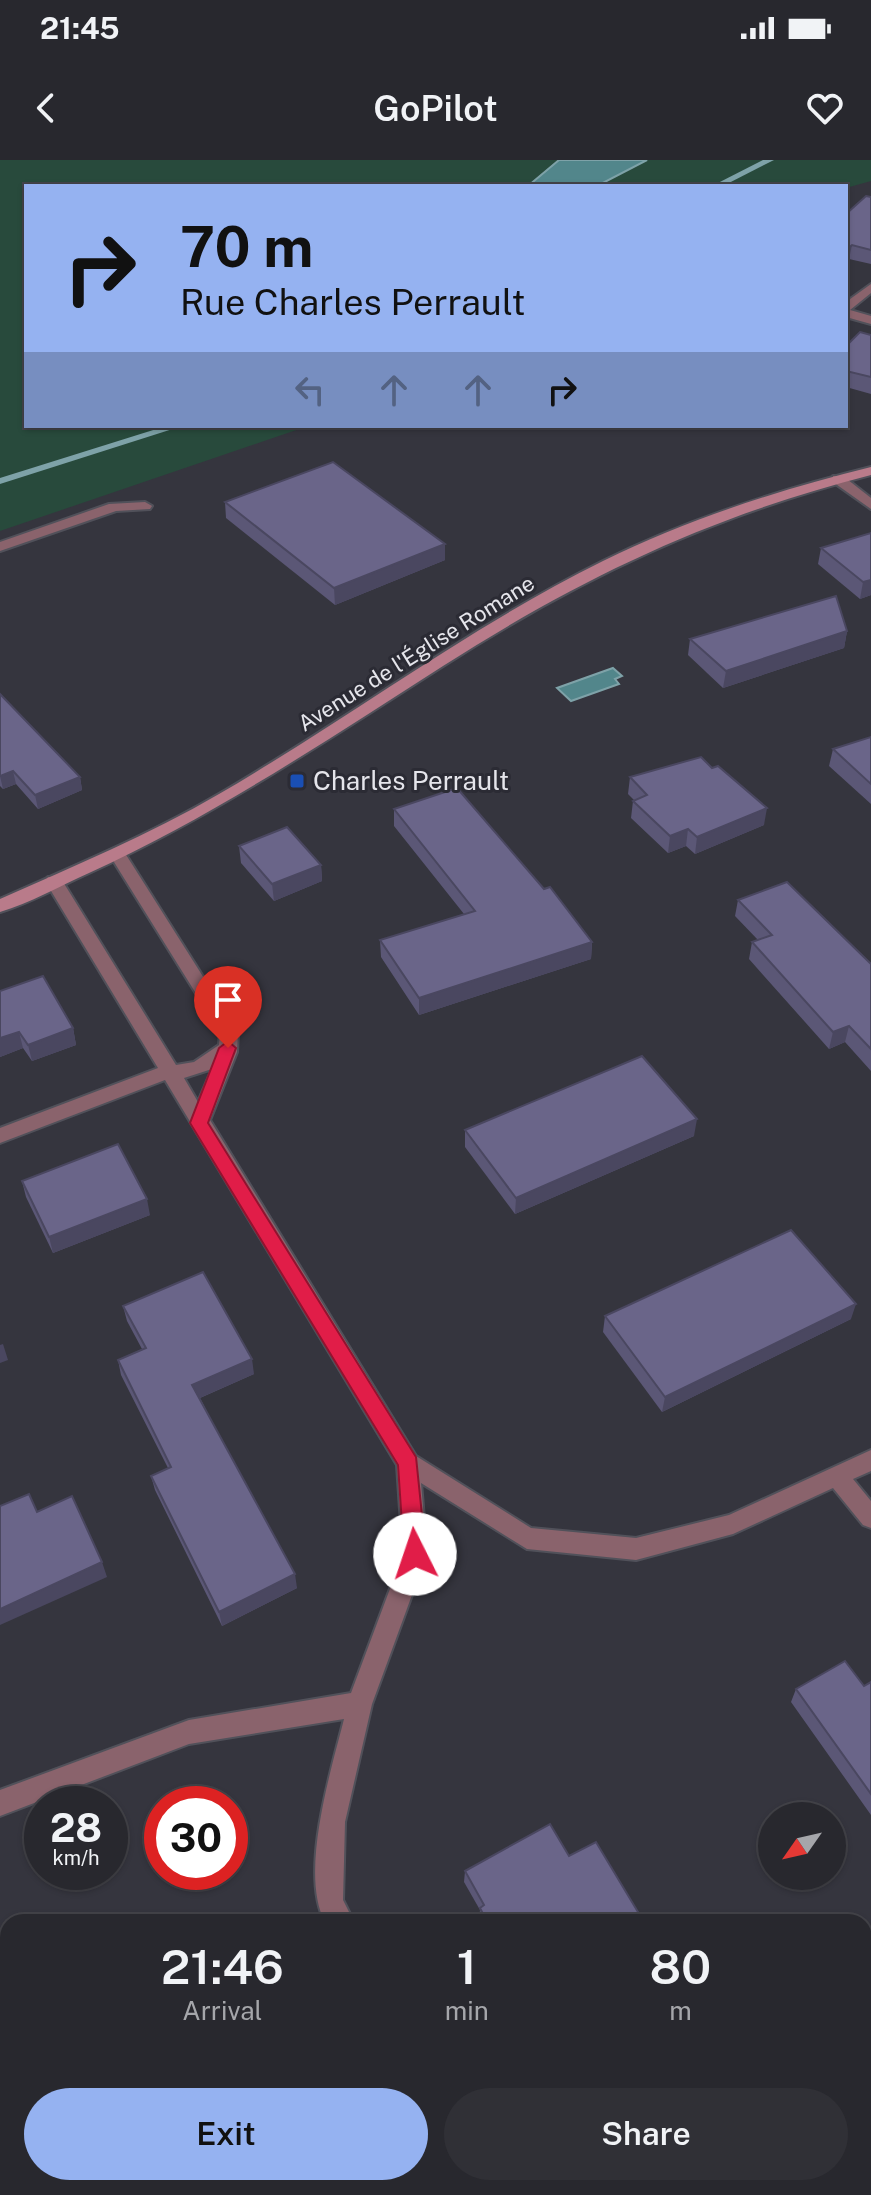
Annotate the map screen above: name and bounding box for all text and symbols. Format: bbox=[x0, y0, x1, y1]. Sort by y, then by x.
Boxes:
text: 21:45 bbox=[40, 10, 119, 46]
icon: back bbox=[24, 86, 68, 130]
icon: heart bbox=[803, 86, 847, 130]
text: GoPilot bbox=[373, 87, 498, 129]
text: 70 m bbox=[180, 214, 313, 280]
icon: right bbox=[48, 216, 152, 320]
text: Rue Charles Perrault bbox=[180, 281, 526, 323]
icon: left bbox=[288, 368, 332, 412]
icon: ahead bbox=[372, 368, 416, 412]
icon: ahead bbox=[456, 368, 500, 412]
icon: right bbox=[540, 368, 584, 412]
street label: Avenue de l'Église Romane bbox=[293, 570, 539, 736]
place label: Charles Perrault bbox=[313, 765, 509, 796]
marker: Charles Perrault bbox=[288, 772, 306, 790]
pin bbox=[194, 966, 262, 1048]
icon: arrive bbox=[206, 978, 250, 1022]
position arrow bbox=[373, 1512, 457, 1596]
speed limit sign: 30 bbox=[144, 1786, 248, 1890]
north arrow bbox=[758, 1802, 846, 1890]
map controls bbox=[758, 1802, 846, 1890]
text: 28 bbox=[50, 1804, 102, 1851]
text: km/h bbox=[52, 1846, 100, 1870]
text: 21:46 bbox=[161, 1938, 284, 1995]
text: 1 bbox=[457, 1938, 477, 1995]
text: 80 bbox=[650, 1938, 711, 1995]
text: Arrival bbox=[182, 1995, 263, 2026]
text: min bbox=[445, 1995, 489, 2026]
text: m bbox=[669, 1995, 692, 2026]
button: Exit bbox=[24, 2088, 428, 2180]
button: Share bbox=[444, 2088, 848, 2180]

